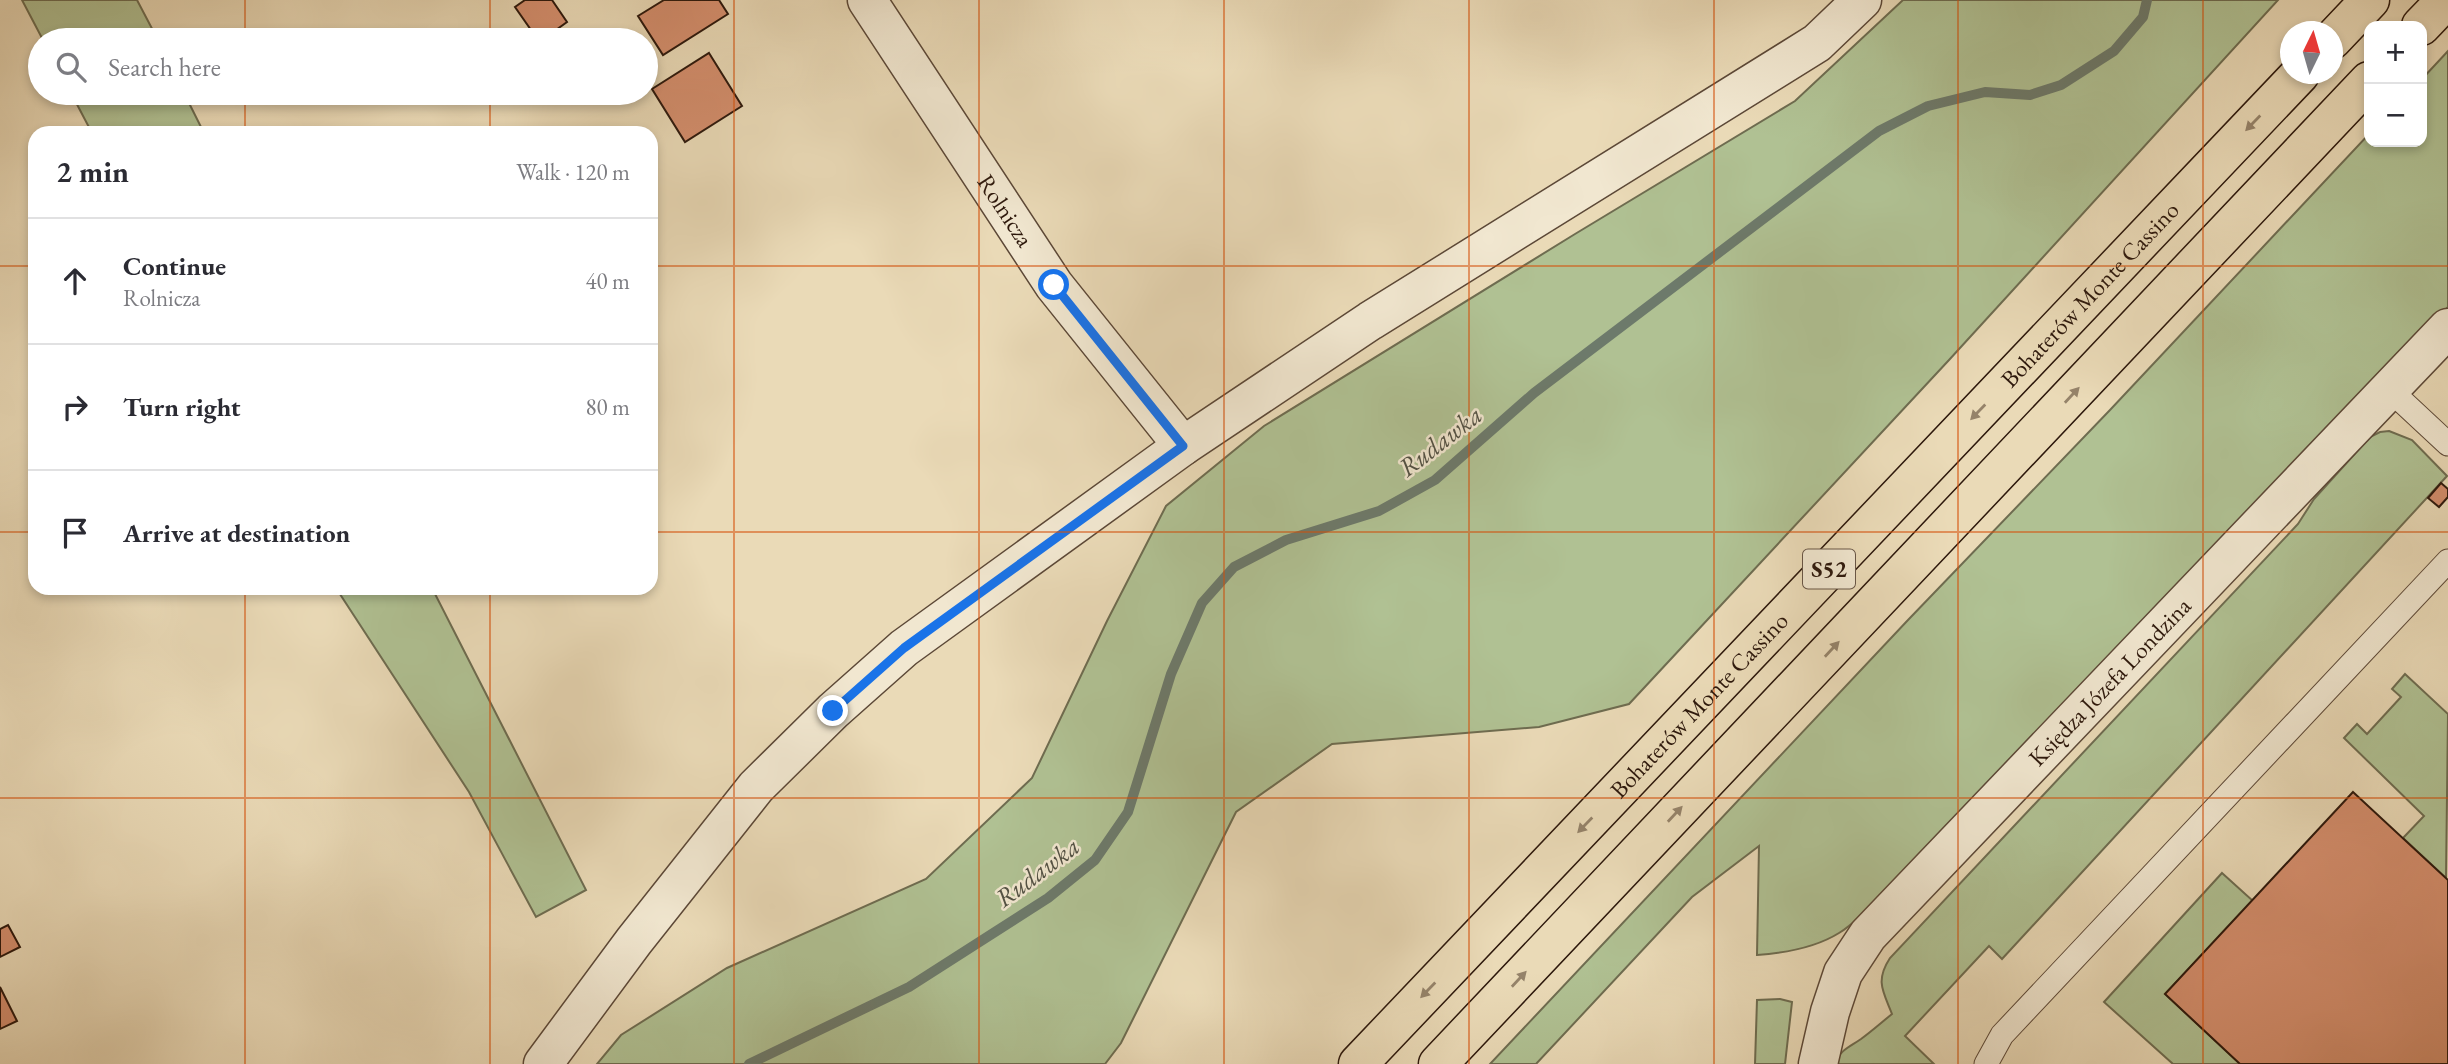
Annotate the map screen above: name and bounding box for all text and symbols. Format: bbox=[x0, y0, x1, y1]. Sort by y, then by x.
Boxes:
north arrow bbox=[2280, 21, 2343, 84]
map controls bbox=[2364, 21, 2427, 147]
button: + bbox=[2364, 21, 2427, 84]
search box bbox=[28, 28, 658, 105]
icon: search bbox=[52, 48, 90, 86]
text: Search here bbox=[108, 50, 221, 84]
button: − bbox=[2364, 84, 2427, 147]
one-way arrow bbox=[2246, 114, 2262, 131]
text: 2 min bbox=[56, 152, 129, 191]
text: Walk · 120 m bbox=[516, 157, 630, 187]
street label: Rolnicza bbox=[971, 168, 1041, 253]
street label: Bohaterów Monte Cassino bbox=[1994, 195, 2186, 394]
text: Continue bbox=[123, 249, 226, 283]
icon: ahead bbox=[56, 262, 94, 300]
text: 40 m bbox=[585, 266, 630, 296]
route start bbox=[1038, 269, 1069, 300]
text: Rolnicza bbox=[123, 283, 200, 313]
one-way arrow bbox=[2064, 386, 2081, 403]
icon: right bbox=[56, 388, 94, 426]
text: Turn right bbox=[123, 390, 241, 424]
text: 80 m bbox=[585, 392, 630, 422]
water label: Rudawka bbox=[1391, 398, 1489, 484]
one-way arrow bbox=[1971, 403, 1987, 420]
icon: arrive bbox=[56, 514, 94, 552]
text: Arrive at destination bbox=[123, 516, 350, 550]
road number: S52 bbox=[1803, 550, 1855, 589]
street label: Księdza Józefa Londzina bbox=[2022, 590, 2198, 773]
street label: Bohaterów Monte Cassino bbox=[1603, 605, 1795, 805]
one-way arrow bbox=[1823, 641, 1839, 658]
route end bbox=[817, 695, 848, 726]
one-way arrow bbox=[1667, 806, 1683, 823]
one-way arrow bbox=[1577, 817, 1594, 834]
water label: Rudawka bbox=[988, 829, 1086, 915]
one-way arrow bbox=[1510, 971, 1526, 988]
one-way arrow bbox=[1421, 981, 1437, 998]

